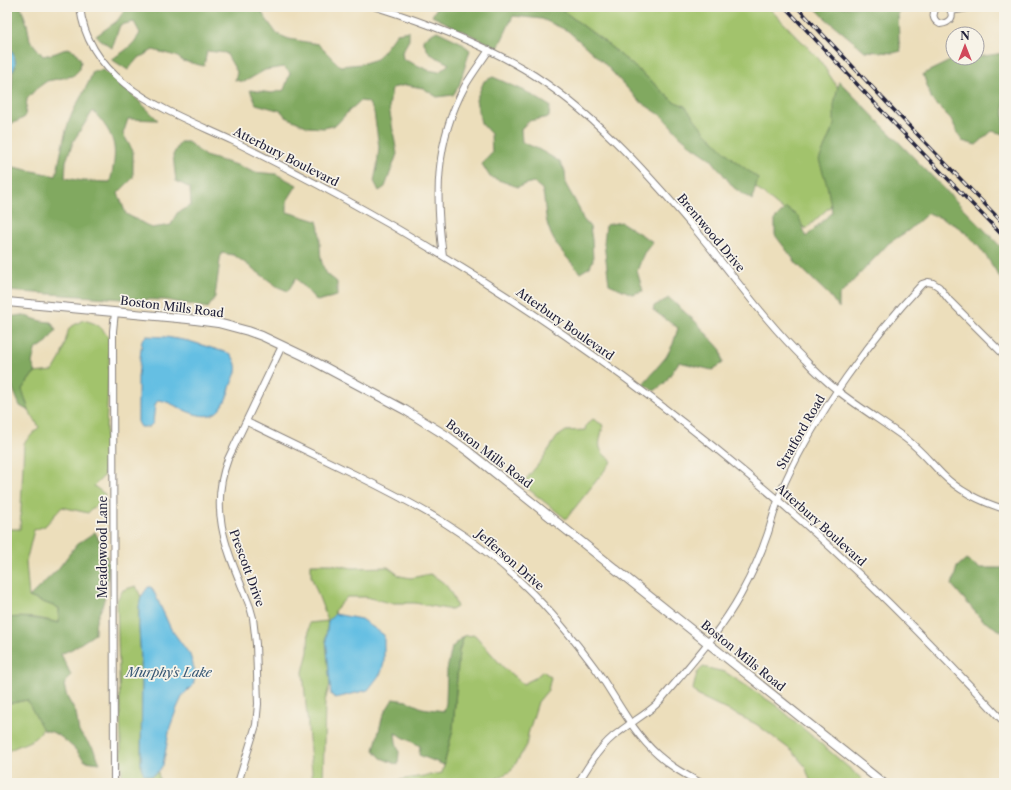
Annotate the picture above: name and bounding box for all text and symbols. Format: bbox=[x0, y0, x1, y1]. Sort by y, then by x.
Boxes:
north arrow bbox=[945, 26, 985, 66]
text: N bbox=[960, 29, 970, 43]
street label: Atterbury Boulevard bbox=[230, 123, 342, 190]
street label: Brentwood Drive bbox=[674, 190, 749, 275]
street label: Atterbury Boulevard bbox=[513, 284, 618, 363]
street label: Boston Mills Road bbox=[119, 293, 225, 320]
street label: Stratford Road bbox=[773, 391, 828, 472]
street label: Boston Mills Road bbox=[443, 416, 536, 491]
street label: Atterbury Boulevard bbox=[772, 480, 870, 569]
street label: Meadowood Lane bbox=[95, 495, 110, 598]
street label: Jefferson Drive bbox=[472, 525, 548, 593]
street label: Prescott Drive bbox=[227, 527, 269, 609]
street label: Boston Mills Road bbox=[698, 617, 789, 695]
water label: Murphy's Lake bbox=[124, 664, 213, 680]

